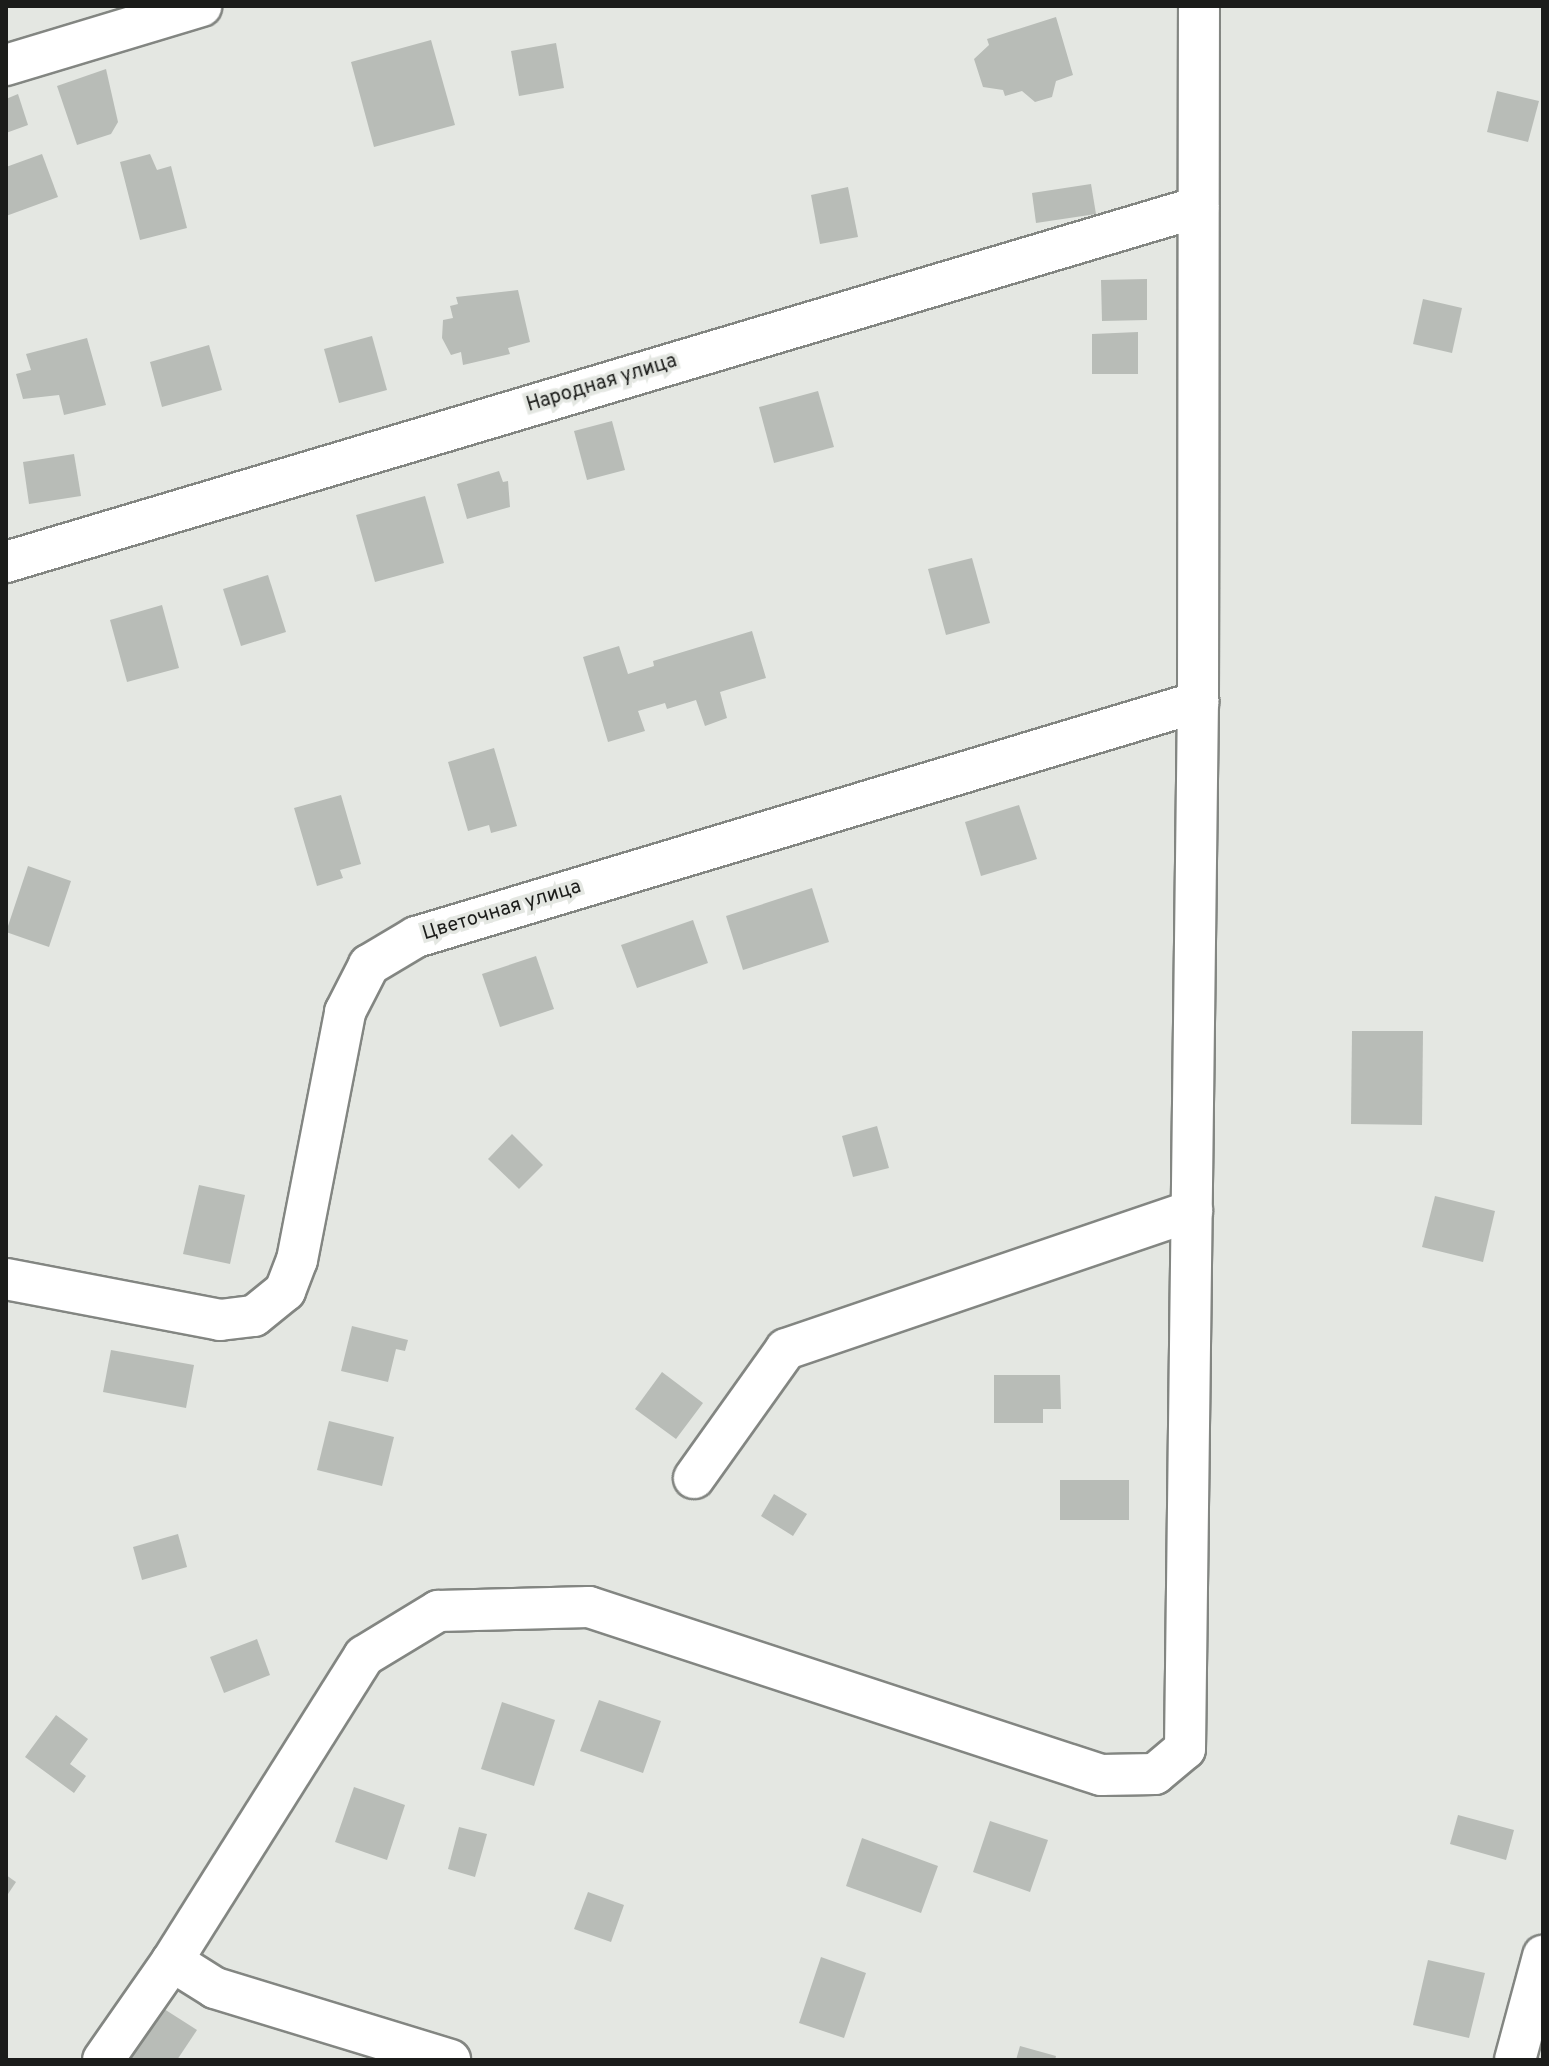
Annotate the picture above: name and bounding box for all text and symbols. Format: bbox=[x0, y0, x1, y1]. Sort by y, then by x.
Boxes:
street label: Народная улица bbox=[524, 350, 680, 418]
street label: Цветочная улица bbox=[420, 875, 584, 947]

